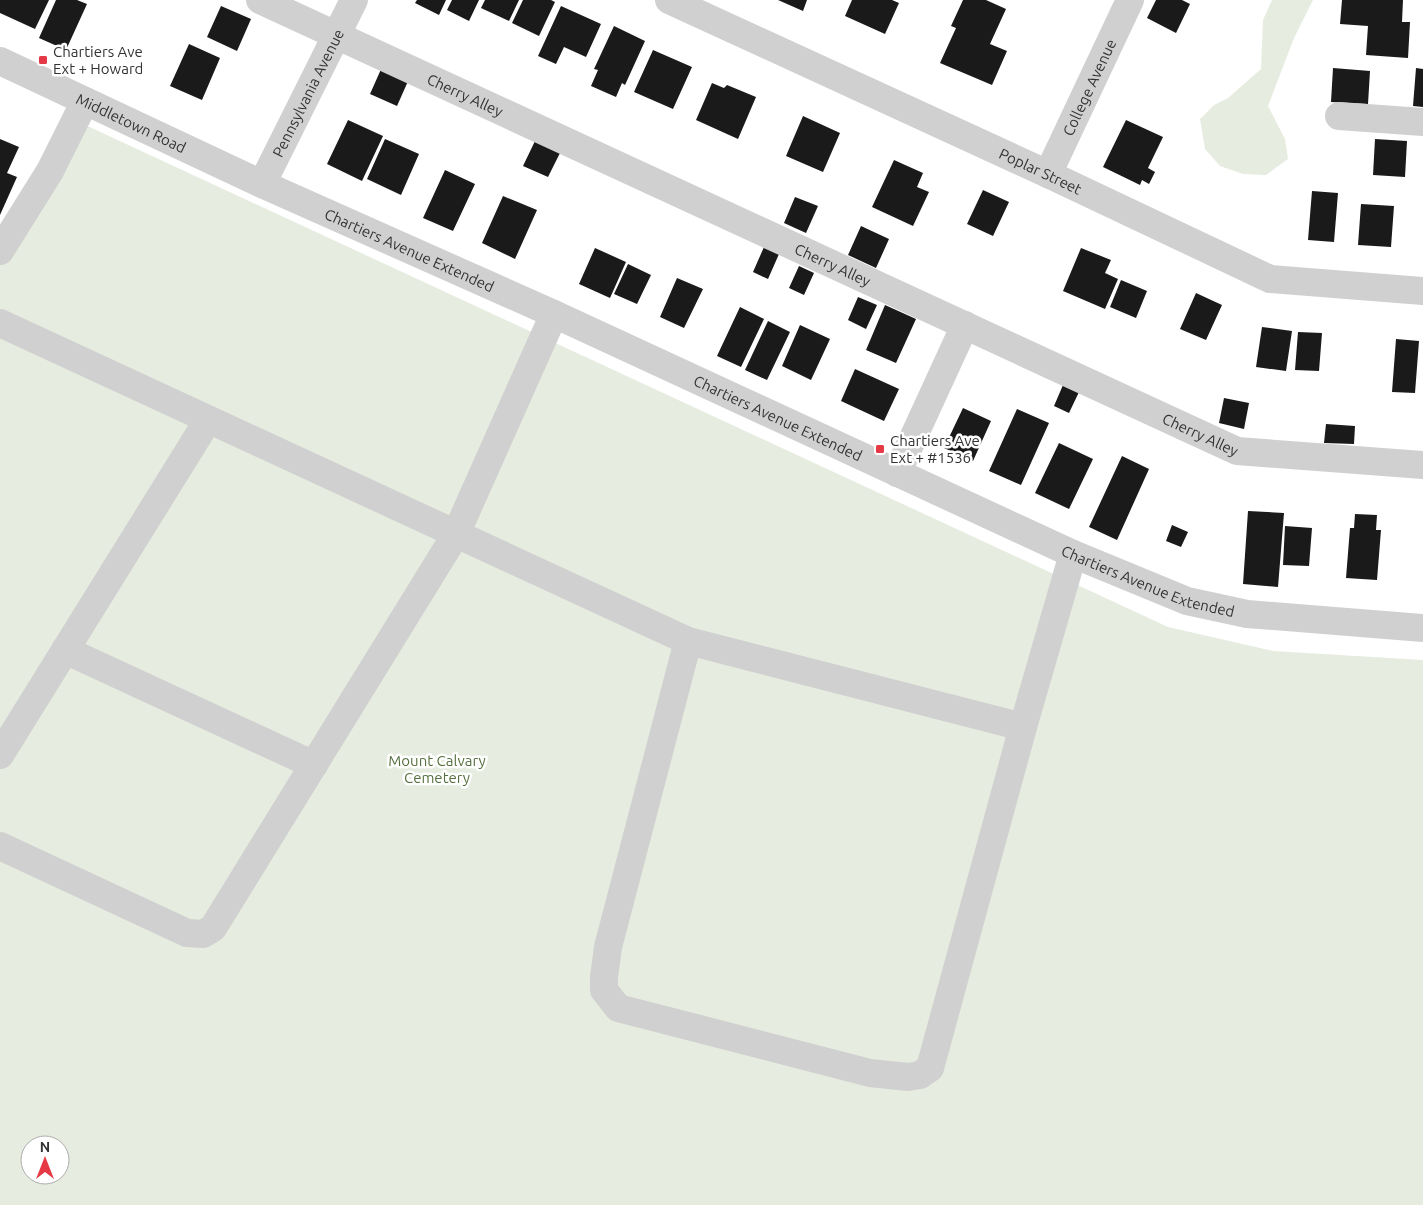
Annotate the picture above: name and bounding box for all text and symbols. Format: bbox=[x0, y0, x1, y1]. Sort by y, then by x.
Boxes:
street label: Pennsylvania Avenue bbox=[269, 26, 347, 160]
street label: College Avenue bbox=[1059, 36, 1119, 138]
place label: Chartiers Ave Ext + Howard bbox=[53, 43, 143, 77]
marker: Chartiers Ave Ext + Howard bbox=[37, 54, 49, 66]
street label: Cherry Alley bbox=[425, 70, 506, 120]
street label: Middletown Road bbox=[74, 90, 189, 156]
street label: Poplar Street bbox=[997, 144, 1085, 197]
street label: Chartiers Avenue Extended bbox=[322, 205, 497, 295]
street label: Cherry Alley bbox=[792, 240, 874, 289]
street label: Chartiers Avenue Extended bbox=[691, 371, 865, 464]
street label: Cherry Alley bbox=[1160, 409, 1241, 459]
place label: Chartiers Ave Ext + #1536 bbox=[890, 432, 980, 466]
marker: Chartiers Ave Ext + #1536 bbox=[874, 443, 886, 455]
street label: Chartiers Avenue Extended bbox=[1059, 541, 1236, 620]
park label: Mount Calvary Cemetery bbox=[388, 752, 486, 786]
north arrow bbox=[20, 1135, 70, 1185]
text: N bbox=[40, 1139, 50, 1155]

